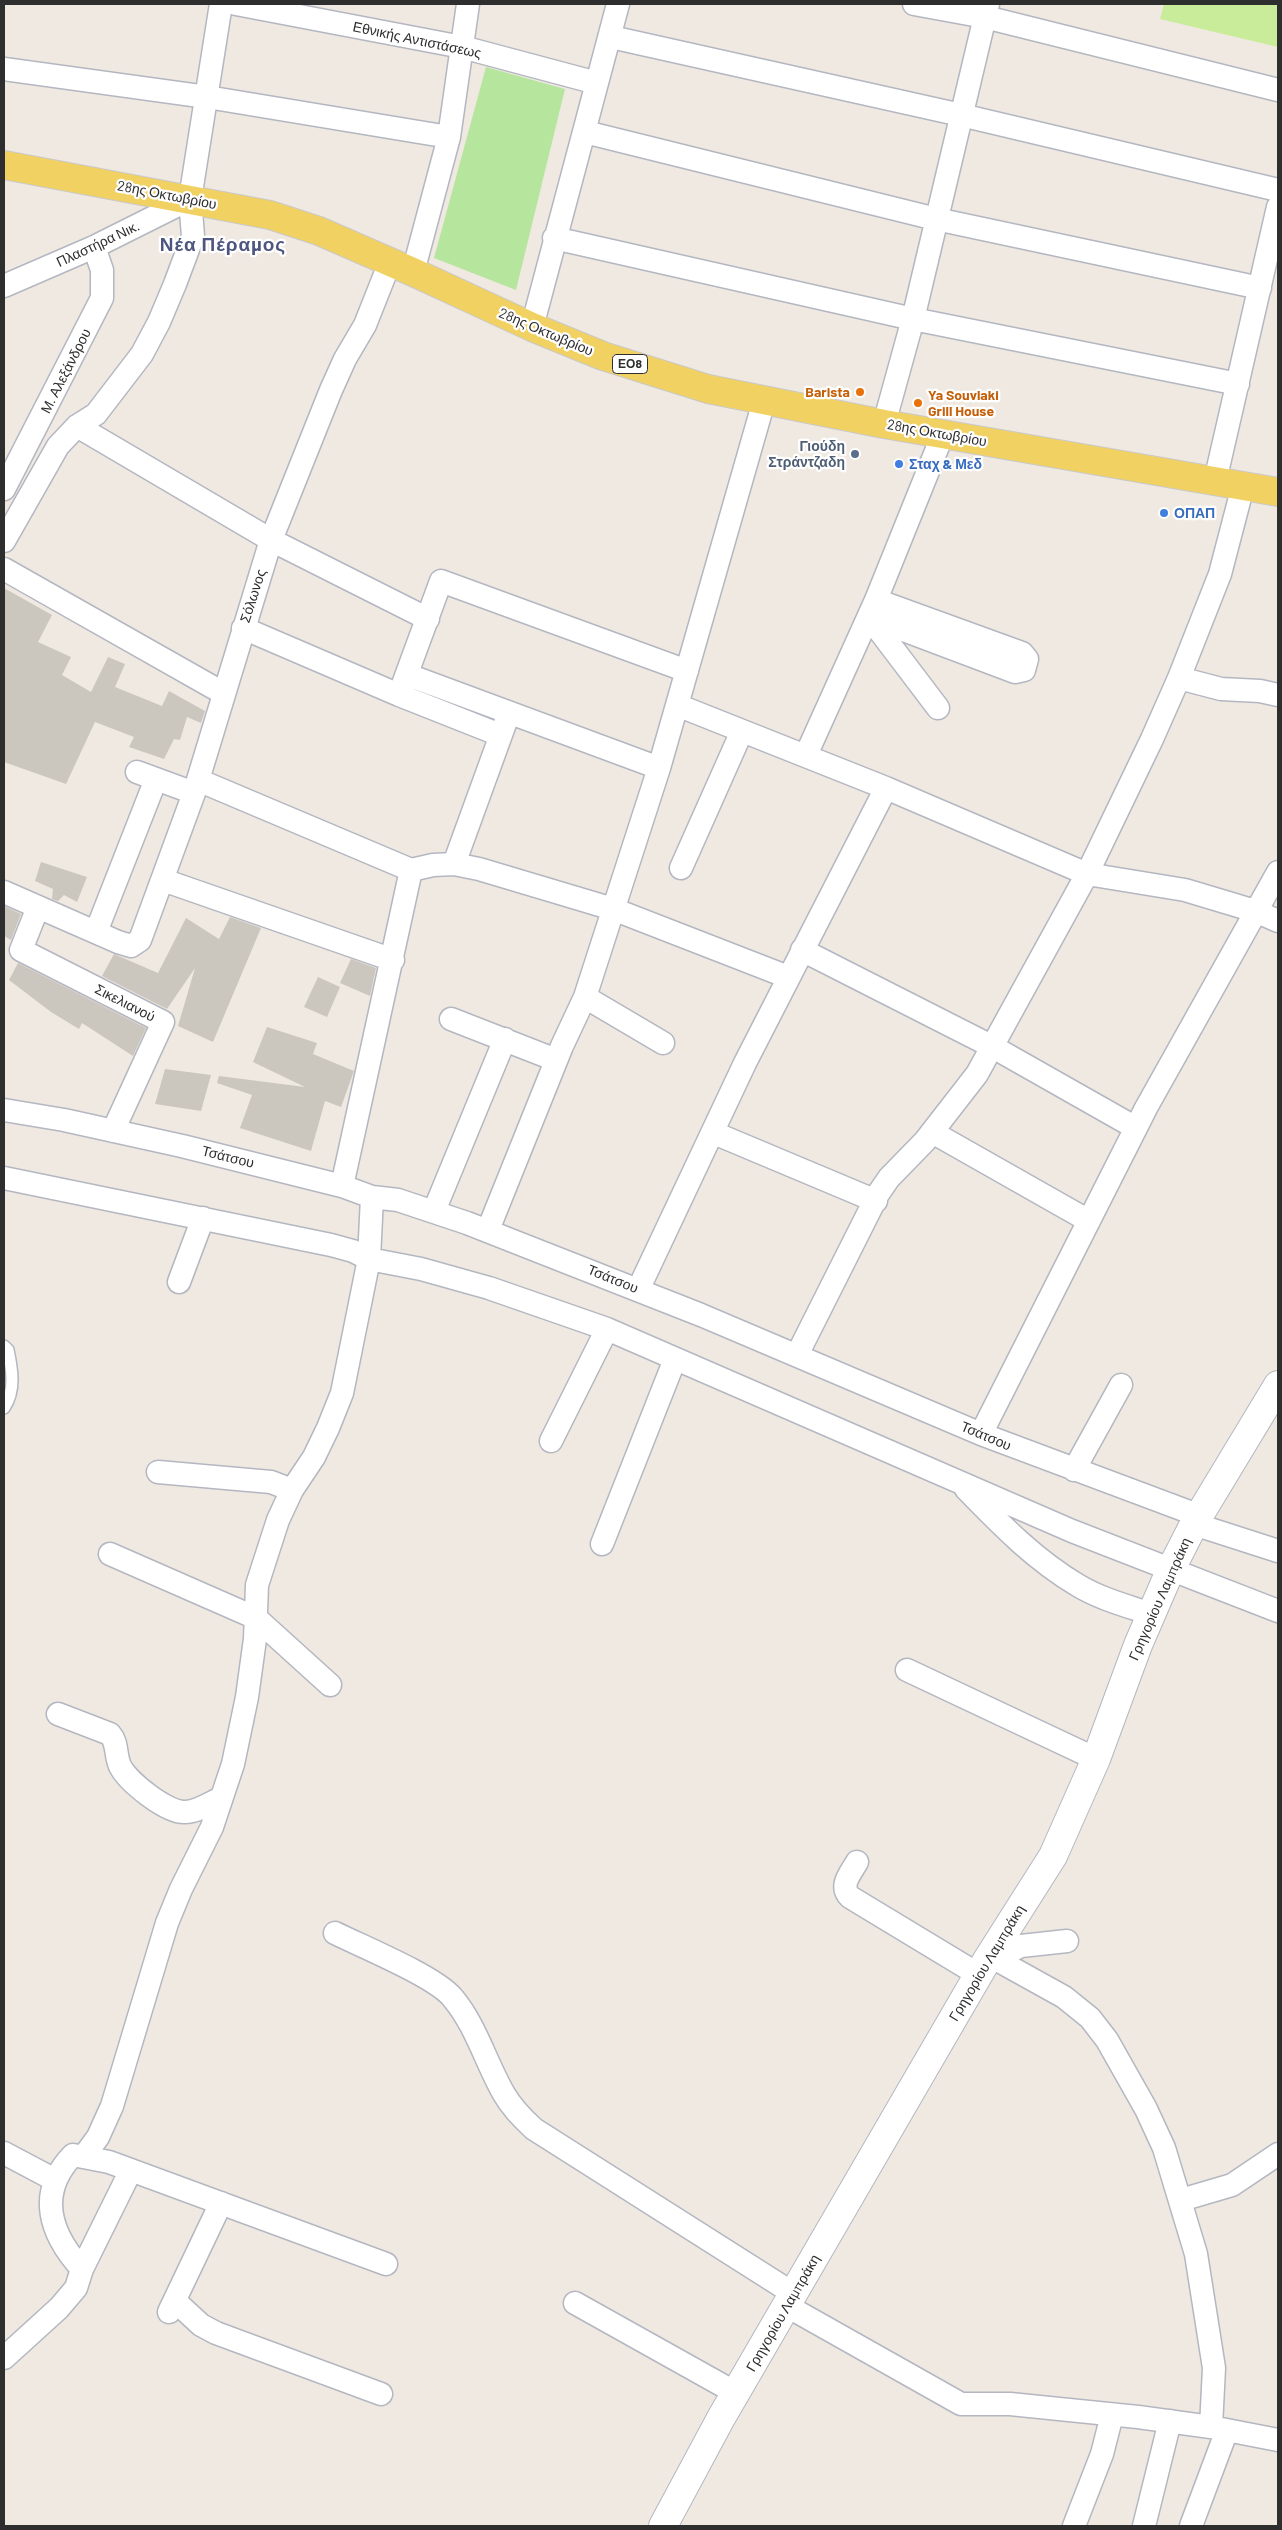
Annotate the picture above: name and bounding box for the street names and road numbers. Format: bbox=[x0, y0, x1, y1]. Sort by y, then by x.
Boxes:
street label: Εθνικής Αντιστάσεως bbox=[351, 18, 483, 62]
street label: 28ης Οκτωβρίου bbox=[116, 177, 218, 213]
street label: Πλαστήρα Νικ. bbox=[54, 217, 142, 271]
street label: 28ης Οκτωβρίου bbox=[496, 305, 596, 359]
street label: Μ. Αλεξάνδρου bbox=[37, 326, 95, 416]
road number: ΕΟ8 bbox=[612, 354, 648, 374]
street label: 28ης Οκτωβρίου bbox=[886, 416, 988, 450]
street label: Σόλωνος bbox=[236, 567, 270, 625]
street label: Σικελιανού bbox=[92, 981, 158, 1025]
street label: Τσάτσου bbox=[200, 1142, 256, 1172]
street label: Τσάτσου bbox=[585, 1261, 641, 1297]
street label: Τσάτσου bbox=[958, 1418, 1014, 1454]
street label: Γρηγορίου Λαμπράκη bbox=[1125, 1535, 1195, 1663]
street label: Γρηγορίου Λαμπράκη bbox=[946, 1902, 1028, 2024]
street label: Γρηγορίου Λαμπράκη bbox=[743, 2251, 823, 2375]

